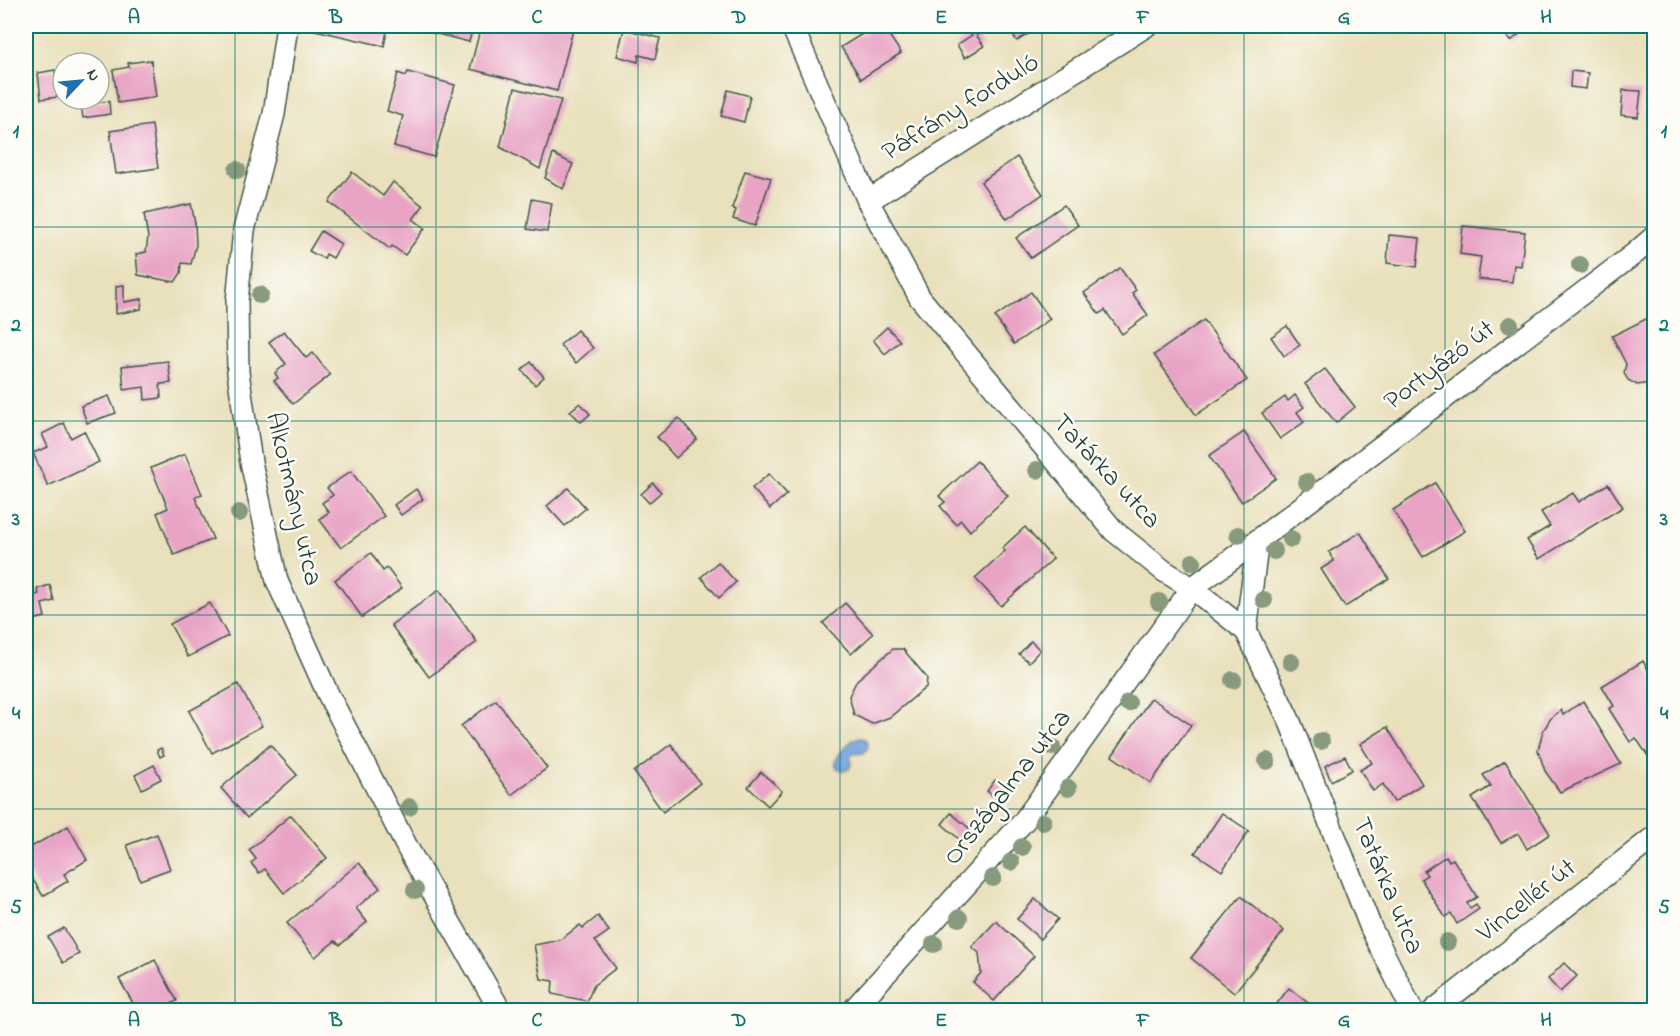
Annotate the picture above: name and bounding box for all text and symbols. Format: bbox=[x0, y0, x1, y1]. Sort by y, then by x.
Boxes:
text: A bbox=[128, 4, 140, 33]
text: B bbox=[328, 4, 343, 33]
text: C bbox=[532, 4, 543, 33]
text: D bbox=[731, 4, 746, 33]
text: E bbox=[935, 4, 947, 33]
text: F bbox=[1136, 4, 1150, 33]
text: G bbox=[1338, 4, 1351, 33]
text: H bbox=[1540, 4, 1552, 33]
street label: Páfrány forduló bbox=[875, 44, 1047, 172]
north arrow bbox=[51, 51, 111, 111]
text: N bbox=[80, 65, 106, 86]
text: 1 bbox=[13, 118, 20, 147]
text: 1 bbox=[1661, 118, 1668, 147]
street label: Portyázó út bbox=[1376, 311, 1504, 421]
text: 2 bbox=[10, 312, 21, 341]
text: 2 bbox=[1658, 312, 1669, 341]
street label: Tatárka utca bbox=[1042, 406, 1170, 538]
street label: Alkotmány utca bbox=[254, 408, 332, 590]
text: 3 bbox=[11, 506, 20, 535]
text: 3 bbox=[1659, 506, 1668, 535]
text: 4 bbox=[12, 700, 21, 729]
text: 4 bbox=[1660, 700, 1669, 729]
street label: Országalma utca bbox=[934, 701, 1082, 875]
street label: Tatárka utca bbox=[1341, 811, 1433, 961]
street label: Vincellér út bbox=[1468, 850, 1585, 953]
text: 5 bbox=[10, 894, 22, 923]
text: 5 bbox=[1658, 894, 1670, 923]
text: A bbox=[128, 1007, 140, 1036]
text: B bbox=[328, 1007, 343, 1036]
text: C bbox=[532, 1007, 543, 1036]
text: D bbox=[731, 1007, 746, 1036]
text: E bbox=[935, 1007, 947, 1036]
text: F bbox=[1136, 1007, 1150, 1036]
text: G bbox=[1338, 1007, 1351, 1036]
text: H bbox=[1540, 1007, 1552, 1036]

